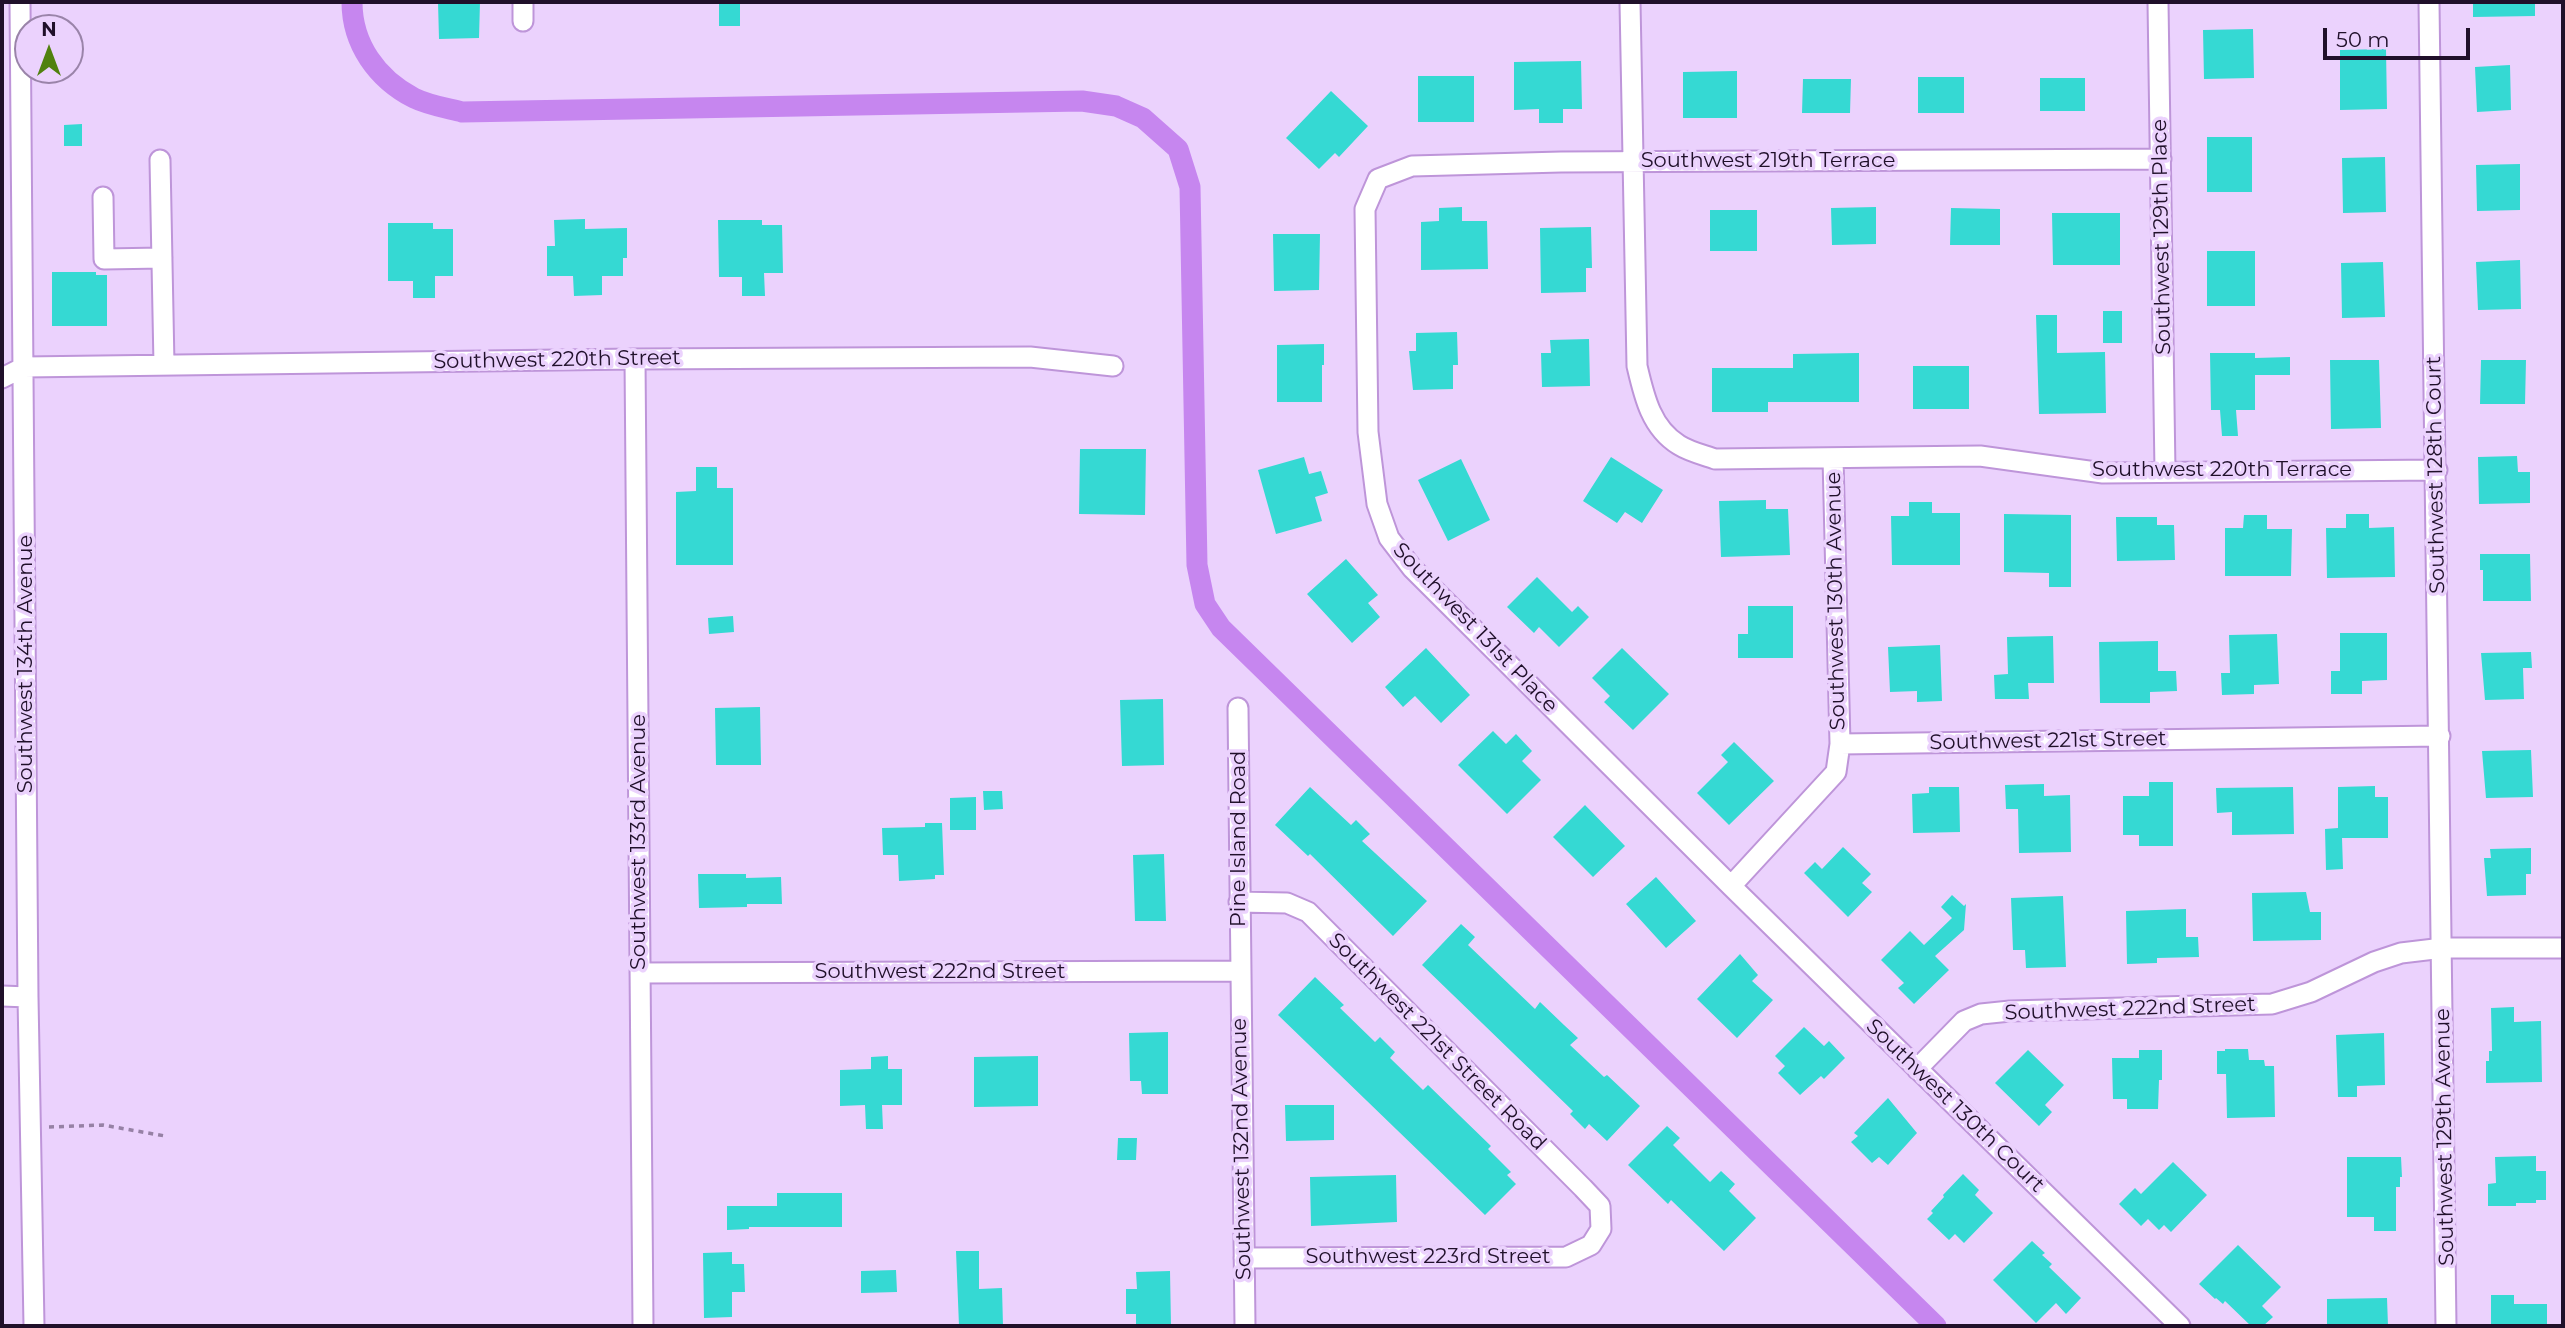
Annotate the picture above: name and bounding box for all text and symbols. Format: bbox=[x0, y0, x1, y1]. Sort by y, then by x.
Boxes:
north arrow bbox=[14, 14, 84, 84]
scale bar bbox=[2327, 14, 2474, 58]
text: N bbox=[41, 18, 57, 41]
text: 50 m bbox=[2336, 27, 2390, 52]
street label: Southwest 129th Place bbox=[2147, 119, 2177, 355]
street label: Southwest 219th Terrace bbox=[1641, 148, 1895, 174]
street label: Southwest 220th Street bbox=[433, 345, 681, 375]
street label: Southwest 128th Court bbox=[2421, 356, 2451, 594]
street label: Southwest 220th Terrace bbox=[2092, 457, 2352, 483]
street label: Southwest 130th Avenue bbox=[1821, 471, 1851, 731]
street label: Southwest 134th Avenue bbox=[13, 535, 39, 793]
street label: Southwest 131st Place bbox=[1387, 538, 1563, 718]
street label: Southwest 133rd Avenue bbox=[626, 714, 652, 970]
street label: Southwest 221st Street bbox=[1929, 726, 2167, 756]
street label: Pine Island Road bbox=[1226, 751, 1252, 927]
street label: Southwest 221st Street Road bbox=[1323, 928, 1551, 1156]
street label: Southwest 222nd Street bbox=[814, 959, 1066, 985]
street label: Southwest 222nd Street bbox=[2004, 992, 2256, 1026]
street label: Southwest 129th Avenue bbox=[2430, 1008, 2460, 1266]
street label: Southwest 130th Court bbox=[1860, 1014, 2050, 1198]
street label: Southwest 132nd Avenue bbox=[1227, 1018, 1257, 1280]
street label: Southwest 223rd Street bbox=[1306, 1244, 1550, 1270]

